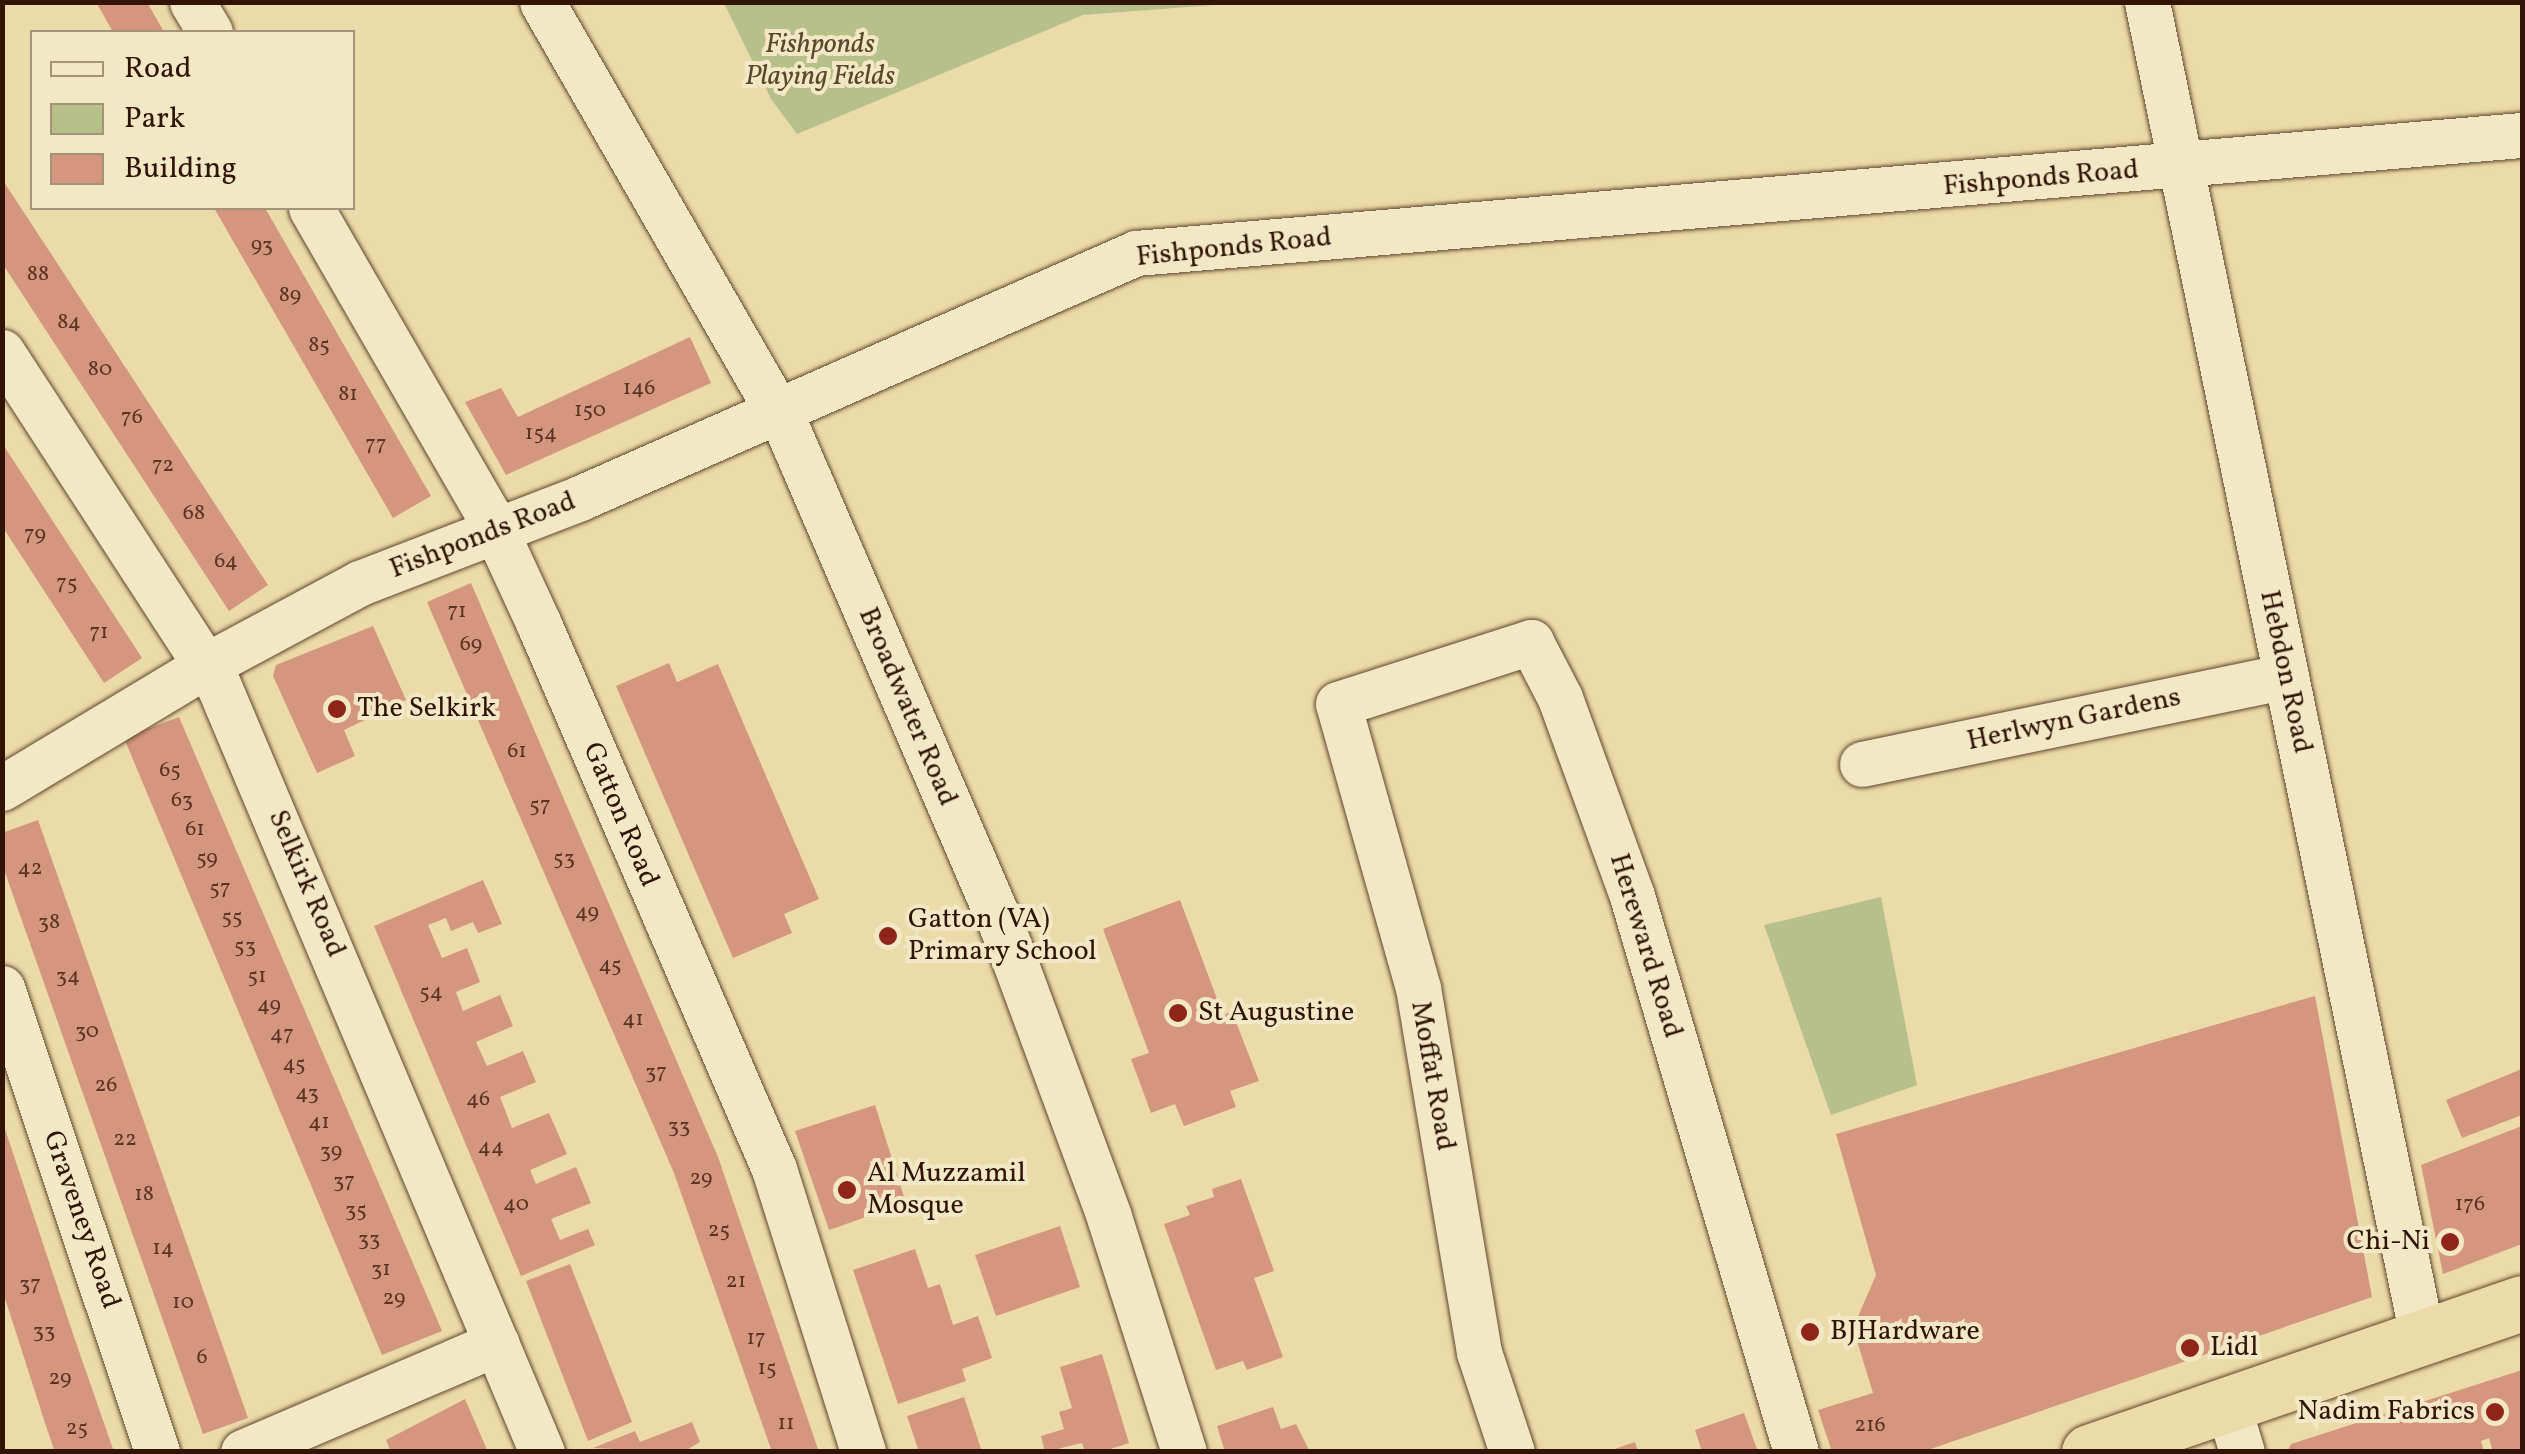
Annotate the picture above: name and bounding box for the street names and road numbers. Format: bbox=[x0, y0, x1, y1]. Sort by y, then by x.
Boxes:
street label: Fishponds Road bbox=[1942, 154, 2140, 204]
street label: Fishponds Road bbox=[1135, 221, 1333, 275]
street label: Fishponds Road bbox=[385, 485, 581, 587]
street label: Hebdon Road bbox=[2251, 587, 2319, 757]
street label: Broadwater Road bbox=[850, 603, 964, 811]
street label: Herlwyn Gardens bbox=[1964, 681, 2184, 759]
street label: Gatton Road bbox=[575, 738, 665, 892]
street label: Selkirk Road bbox=[260, 805, 352, 963]
street label: Hereward Road bbox=[1601, 850, 1689, 1042]
street label: Moffat Road bbox=[1402, 999, 1462, 1153]
street label: Graveney Road bbox=[35, 1126, 127, 1314]

